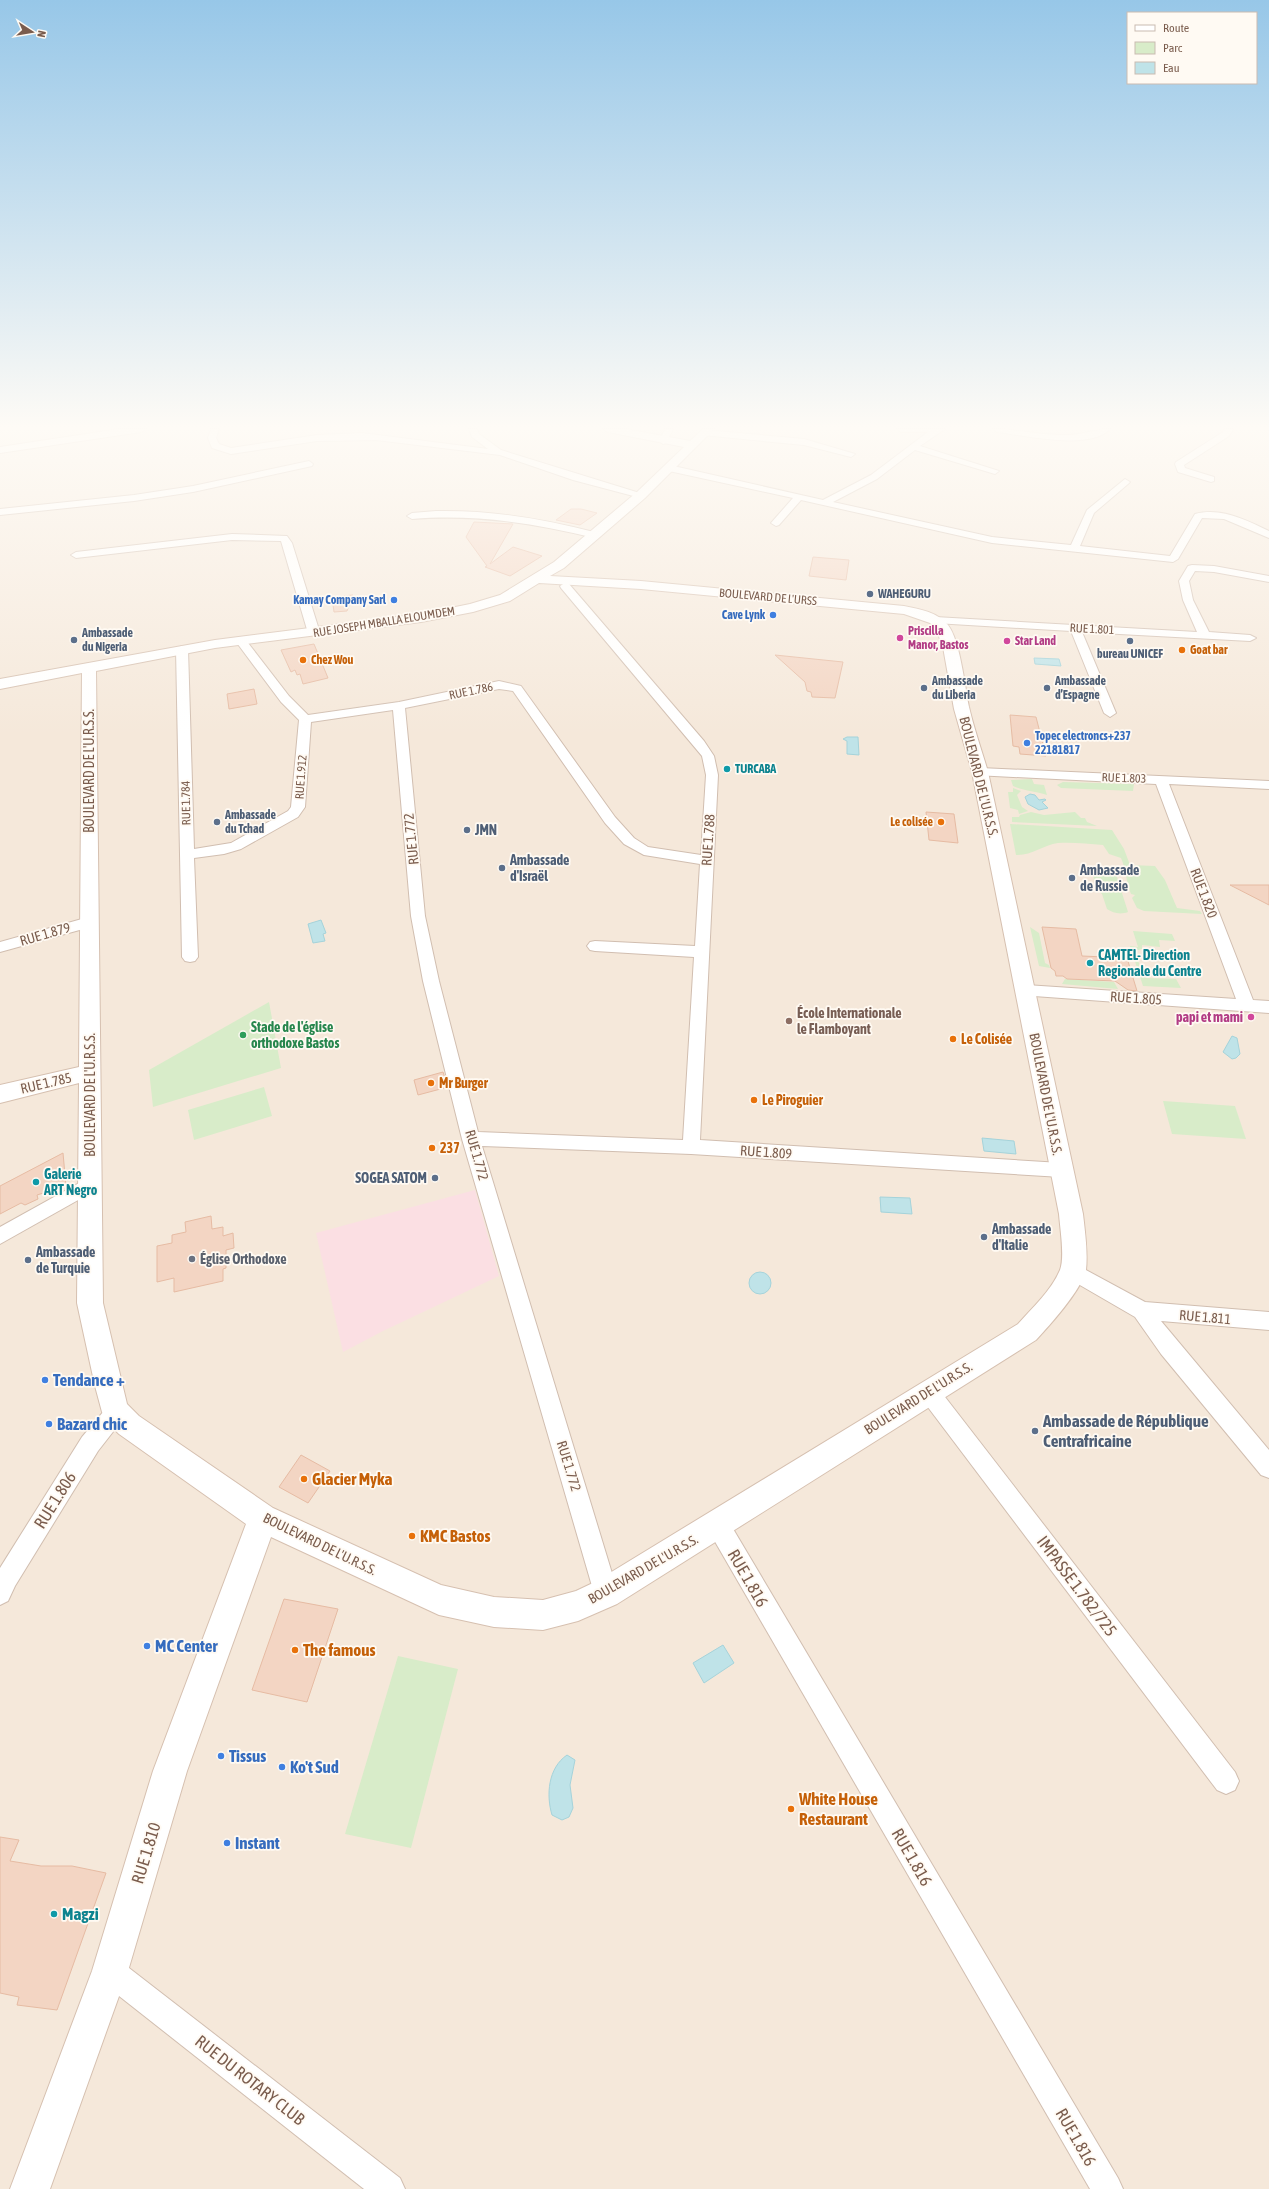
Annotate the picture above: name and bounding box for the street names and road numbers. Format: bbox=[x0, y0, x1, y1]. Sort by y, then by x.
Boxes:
street label: BOULEVARD DE L'URSS bbox=[719, 586, 817, 608]
street label: RUE JOSEPH MBALLA ELOUMDEM bbox=[312, 604, 456, 640]
street label: RUE 1.801 bbox=[1069, 621, 1115, 637]
street label: RUE 1.786 bbox=[448, 679, 495, 702]
street label: BOULEVARD DE L'U.R.S.S. bbox=[81, 709, 97, 833]
street label: BOULEVARD DE L'U.R.S.S. bbox=[956, 715, 1002, 839]
street label: RUE 1.912 bbox=[292, 754, 310, 800]
street label: RUE 1.803 bbox=[1101, 770, 1147, 786]
street label: RUE 1.784 bbox=[179, 780, 193, 825]
street label: RUE 1.772 bbox=[400, 812, 422, 866]
street label: RUE 1.788 bbox=[698, 813, 718, 866]
street label: RUE 1.820 bbox=[1187, 866, 1221, 921]
street label: RUE 1.879 bbox=[18, 919, 72, 949]
street label: RUE 1.805 bbox=[1110, 988, 1162, 1008]
street label: BOULEVARD DE L'U.R.S.S. bbox=[1026, 1032, 1066, 1156]
street label: BOULEVARD DE L'U.R.S.S. bbox=[82, 1033, 98, 1157]
street label: RUE 1.785 bbox=[19, 1069, 73, 1097]
street label: RUE 1.772 bbox=[462, 1128, 492, 1182]
street label: RUE 1.809 bbox=[740, 1142, 792, 1162]
street label: RUE 1.811 bbox=[1178, 1307, 1232, 1327]
street label: BOULEVARD DE L'U.R.S.S. bbox=[861, 1358, 975, 1438]
street label: RUE 1.772 bbox=[554, 1439, 584, 1493]
street label: RUE 1.806 bbox=[30, 1468, 80, 1532]
street label: BOULEVARD DE L'U.R.S.S. bbox=[261, 1510, 379, 1578]
street label: BOULEVARD DE L'U.R.S.S. bbox=[585, 1531, 701, 1607]
street label: IMPASSE 1.782/725 bbox=[1033, 1532, 1121, 1640]
street label: RUE 1.816 bbox=[724, 1546, 772, 1610]
street label: RUE 1.810 bbox=[127, 1820, 165, 1886]
street label: RUE 1.816 bbox=[888, 1825, 936, 1889]
street label: RUE DU ROTARY CLUB bbox=[191, 2031, 309, 2129]
street label: RUE 1.816 bbox=[1052, 2105, 1100, 2169]

